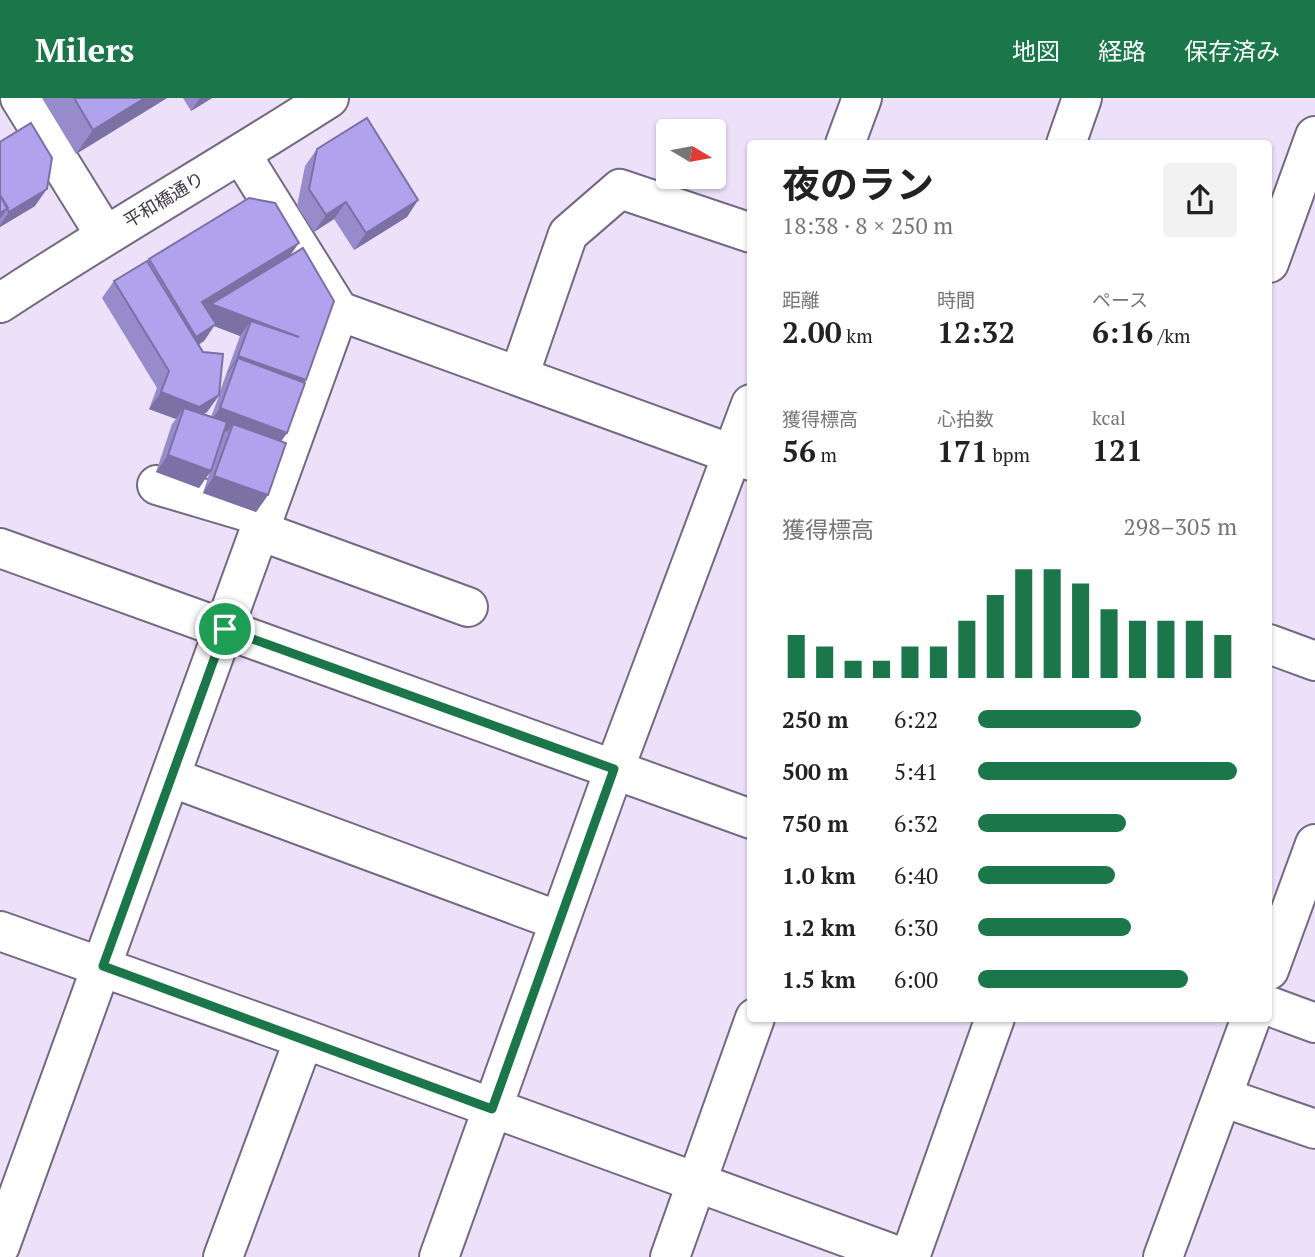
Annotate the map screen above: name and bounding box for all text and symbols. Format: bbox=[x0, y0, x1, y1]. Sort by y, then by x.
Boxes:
text: Milers bbox=[35, 28, 134, 71]
text: 地図 bbox=[1012, 35, 1060, 67]
text: 経路 bbox=[1098, 35, 1146, 67]
text: 保存済み bbox=[1184, 35, 1280, 67]
north arrow bbox=[656, 119, 726, 189]
map controls bbox=[656, 119, 726, 189]
text: 夜のラン bbox=[782, 159, 934, 209]
button: share bbox=[1163, 163, 1237, 237]
street label: 平和橋通り bbox=[119, 166, 208, 233]
text: 18:38 · 8 × 250 m bbox=[782, 210, 953, 241]
text: 距離 bbox=[782, 287, 820, 312]
text: 時間 bbox=[937, 287, 975, 312]
text: ペース bbox=[1092, 287, 1148, 312]
text: 2.00 bbox=[782, 312, 842, 352]
text: 12:32 bbox=[937, 312, 1015, 352]
text: 6:16 bbox=[1092, 312, 1153, 352]
text: km bbox=[842, 323, 873, 348]
text: /km bbox=[1153, 323, 1191, 348]
text: kcal bbox=[1092, 405, 1126, 430]
text: 獲得標高 bbox=[782, 406, 858, 431]
text: 心拍数 bbox=[937, 406, 994, 431]
text: 121 bbox=[1092, 430, 1143, 470]
text: 56 bbox=[782, 431, 816, 471]
text: 171 bbox=[937, 431, 988, 471]
text: m bbox=[816, 442, 837, 467]
text: bpm bbox=[988, 442, 1030, 467]
text: 298–305 m bbox=[1124, 511, 1237, 542]
text: 獲得標高 bbox=[782, 514, 874, 545]
pin bbox=[195, 599, 255, 659]
icon: arrive bbox=[206, 610, 244, 648]
text: 250 m bbox=[782, 704, 848, 735]
text: 6:22 bbox=[894, 704, 938, 735]
text: 500 m bbox=[782, 756, 848, 787]
text: 5:41 bbox=[894, 756, 938, 787]
text: 750 m bbox=[782, 808, 848, 839]
text: 6:32 bbox=[894, 808, 938, 839]
text: 1.0 km bbox=[782, 860, 856, 891]
text: 6:40 bbox=[894, 860, 938, 891]
text: 1.2 km bbox=[782, 912, 856, 943]
text: 6:30 bbox=[894, 912, 938, 943]
text: 1.5 km bbox=[782, 964, 856, 995]
text: 6:00 bbox=[894, 964, 938, 995]

